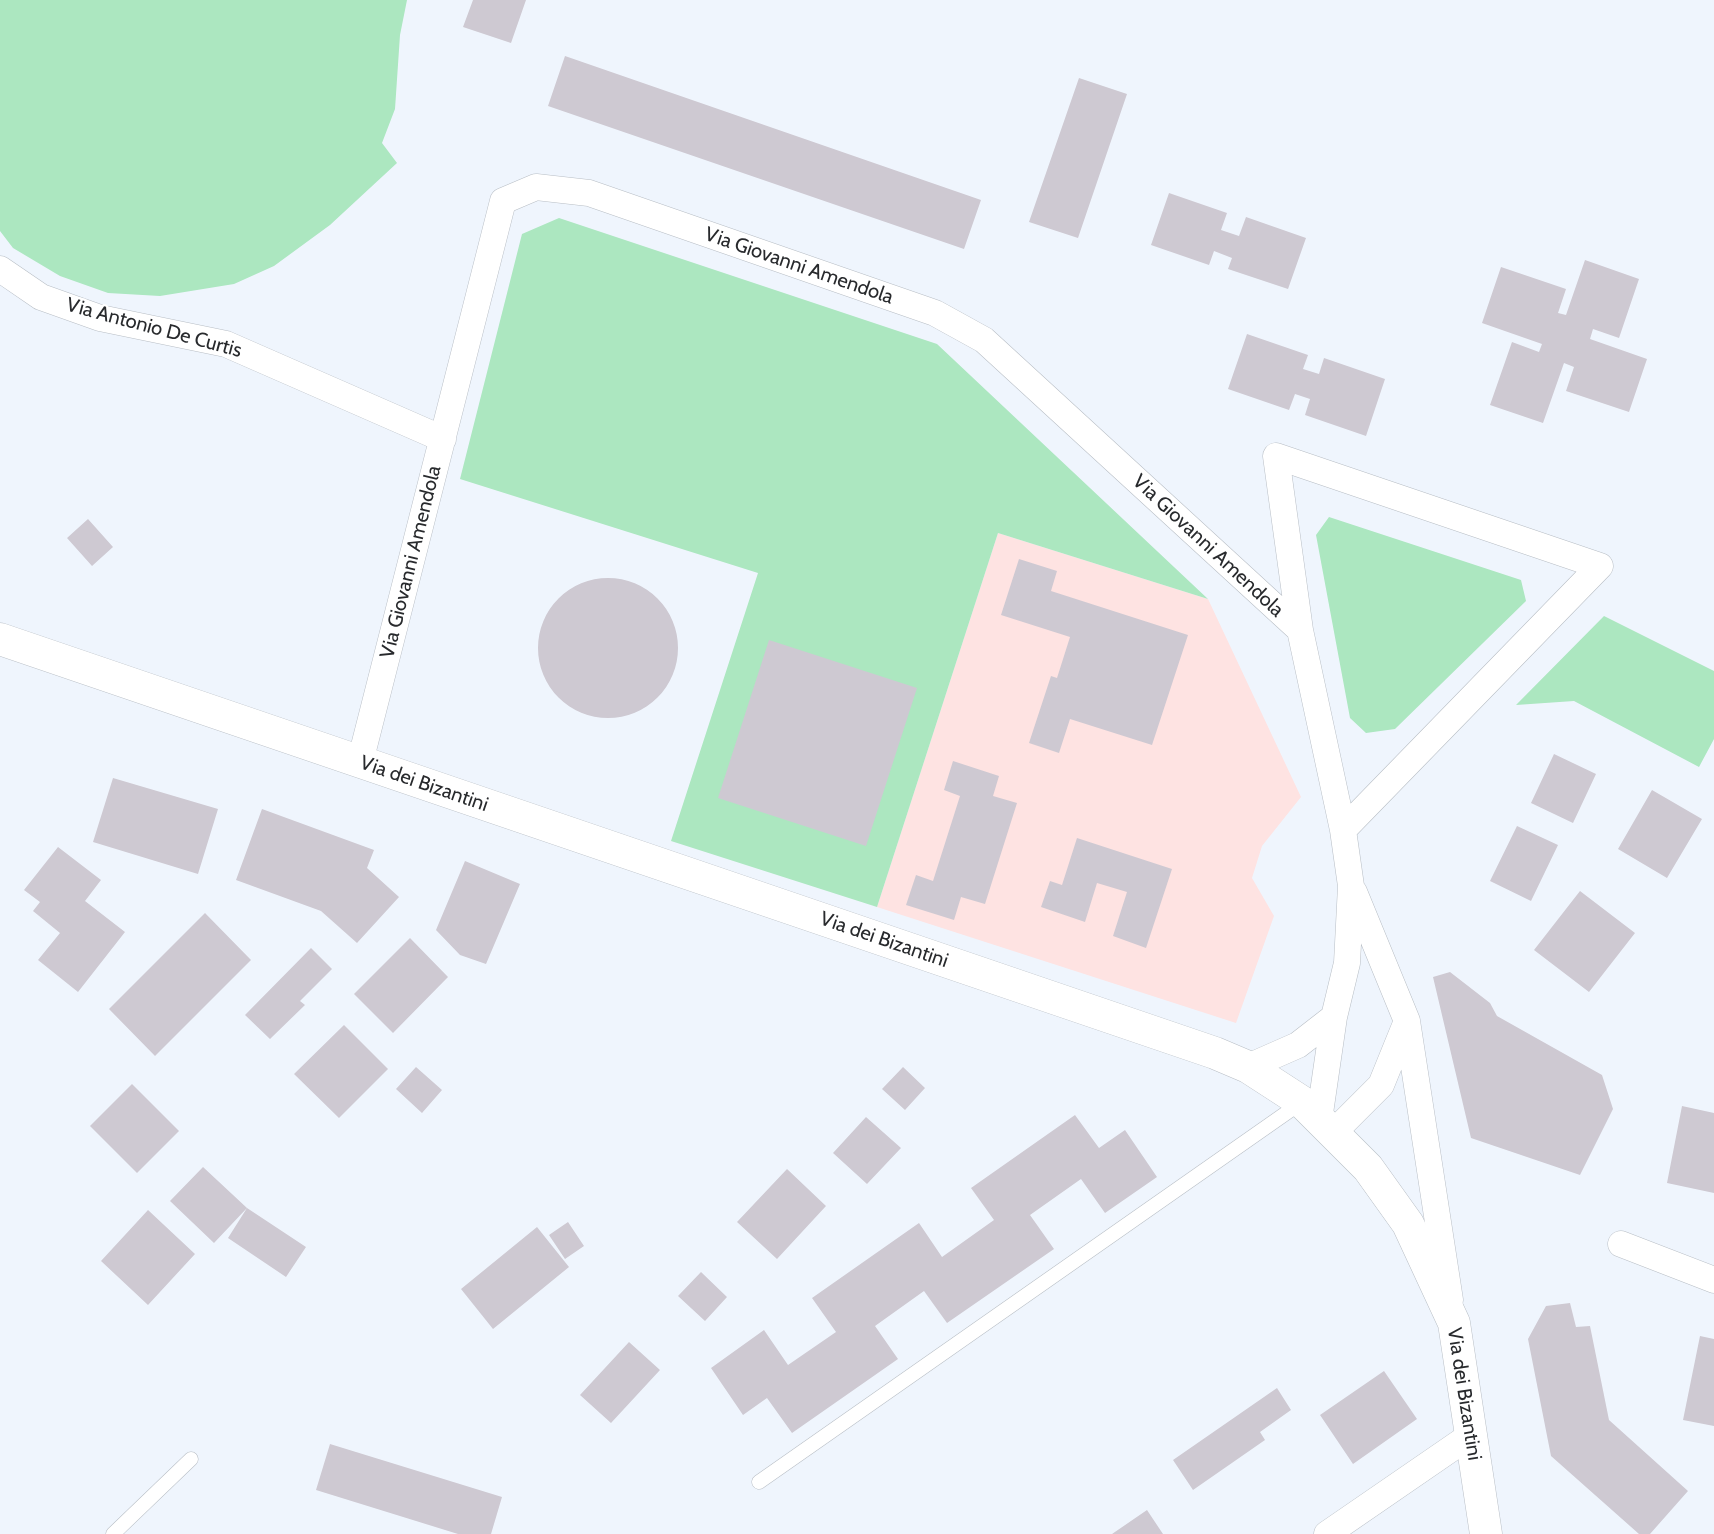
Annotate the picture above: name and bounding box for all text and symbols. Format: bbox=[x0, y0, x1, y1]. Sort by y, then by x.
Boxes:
street label: Via Giovanni Amendola bbox=[702, 222, 896, 310]
street label: Via Antonio De Curtis bbox=[64, 293, 244, 363]
street label: Via Giovanni Amendola bbox=[375, 463, 447, 661]
street label: Via Giovanni Amendola bbox=[1127, 470, 1289, 622]
street label: Via dei Bizantini bbox=[357, 751, 491, 817]
street label: Via dei Bizantini bbox=[817, 907, 951, 973]
street label: Via dei Bizantini bbox=[1442, 1326, 1486, 1462]

